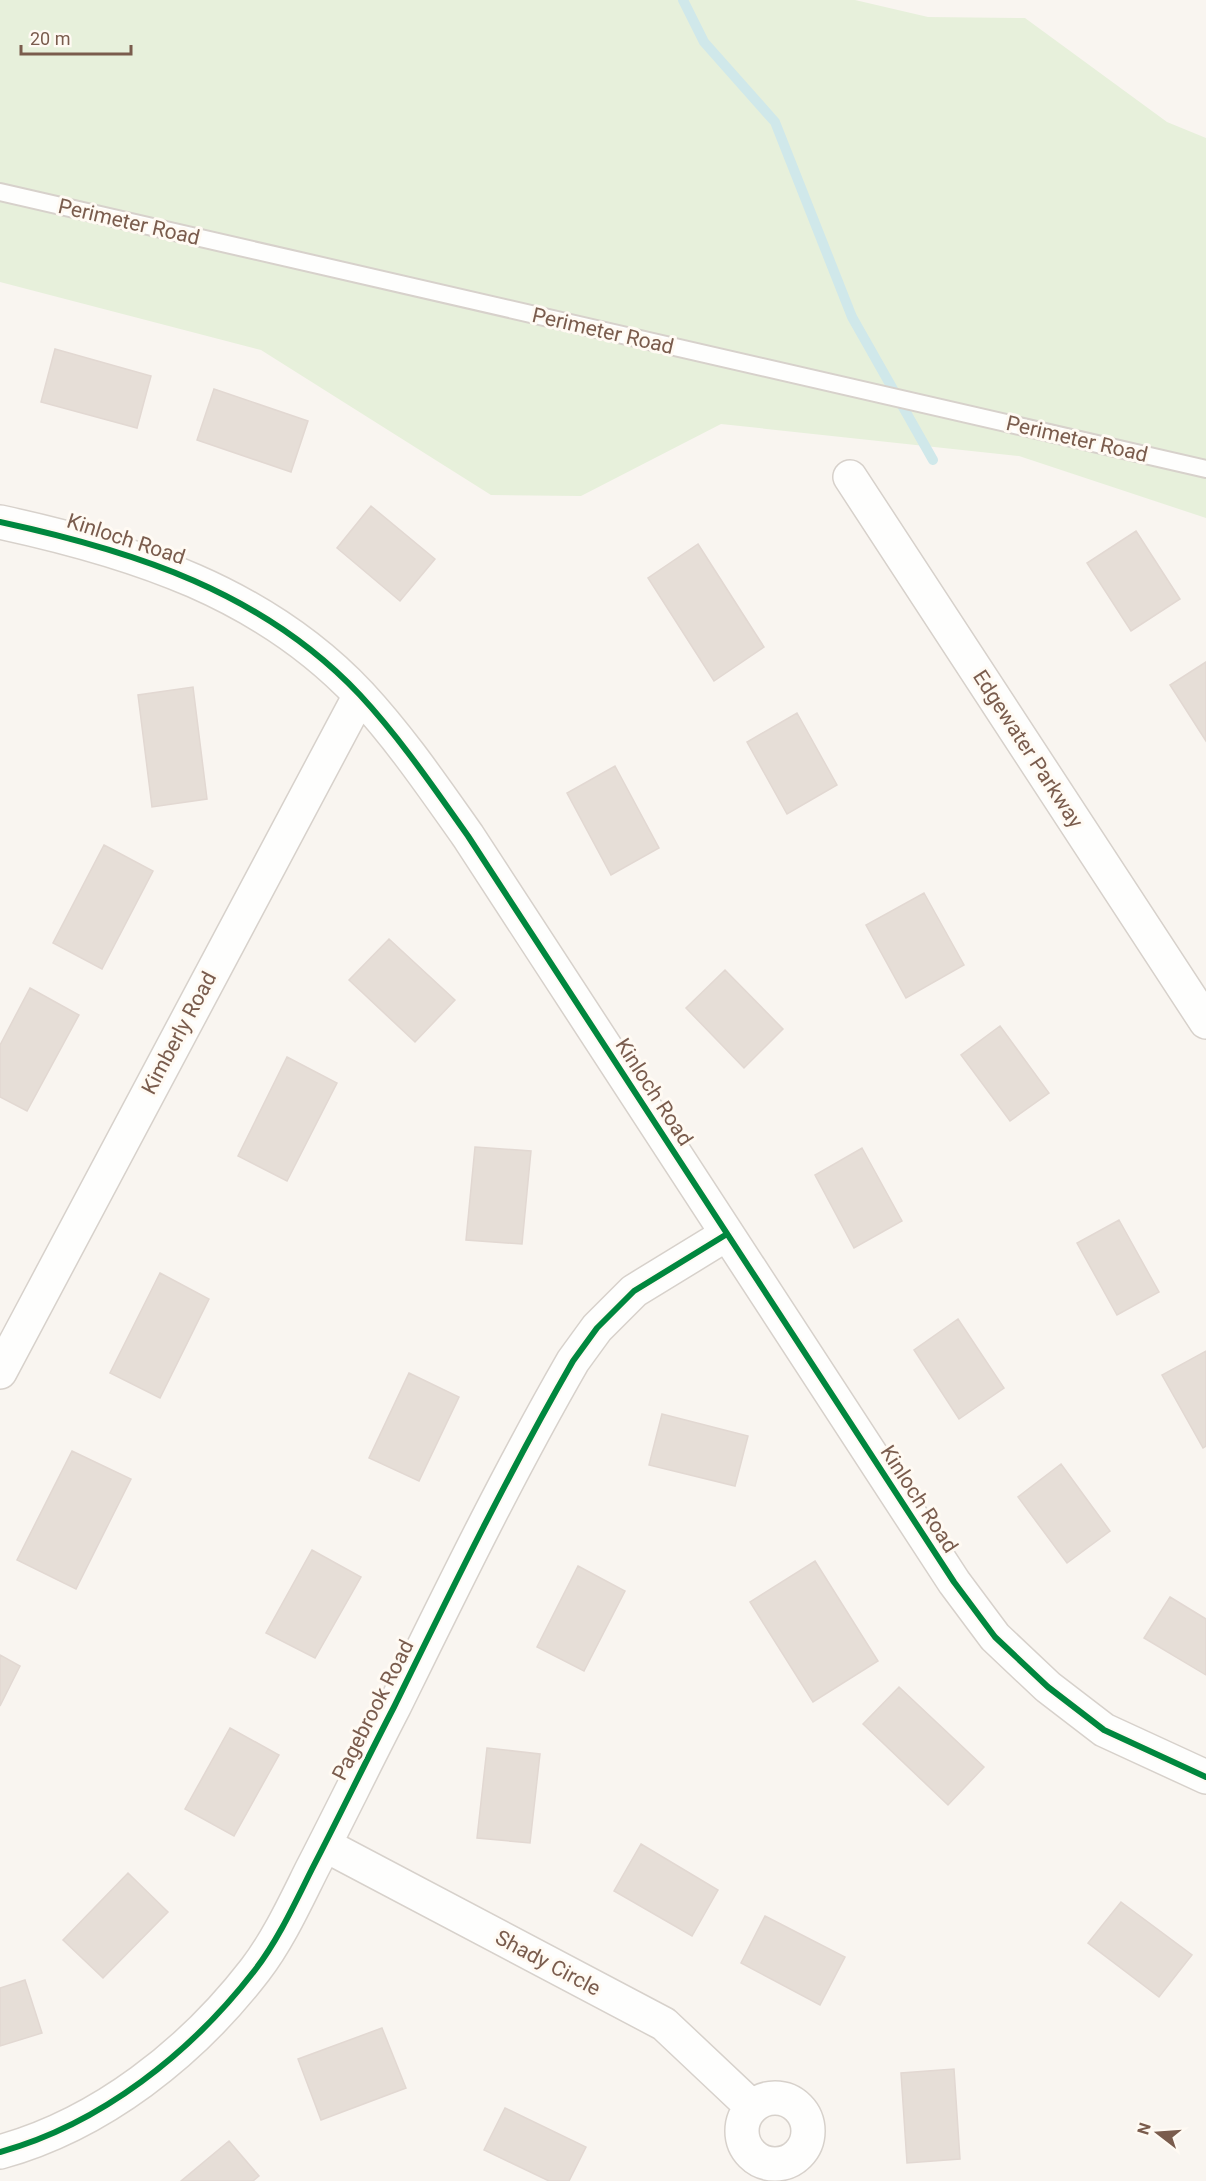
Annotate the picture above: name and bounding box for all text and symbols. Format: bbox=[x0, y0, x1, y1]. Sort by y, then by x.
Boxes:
scale bar bbox=[21, 18, 130, 56]
text: 20 m bbox=[30, 28, 70, 49]
street label: Perimeter Road bbox=[56, 194, 202, 250]
street label: Perimeter Road bbox=[530, 303, 676, 359]
street label: Perimeter Road bbox=[1004, 411, 1150, 467]
street label: Kinloch Road bbox=[64, 509, 188, 569]
street label: Edgewater Parkway bbox=[968, 666, 1088, 832]
street label: Kimberly Road bbox=[137, 968, 221, 1098]
street label: Kinloch Road bbox=[610, 1034, 698, 1150]
street label: Kinloch Road bbox=[875, 1441, 963, 1557]
street label: Pagebrook Road bbox=[327, 1636, 419, 1784]
street label: Shady Circle bbox=[491, 1925, 605, 2001]
north arrow bbox=[1128, 2103, 1188, 2163]
text: N bbox=[1133, 2121, 1155, 2137]

